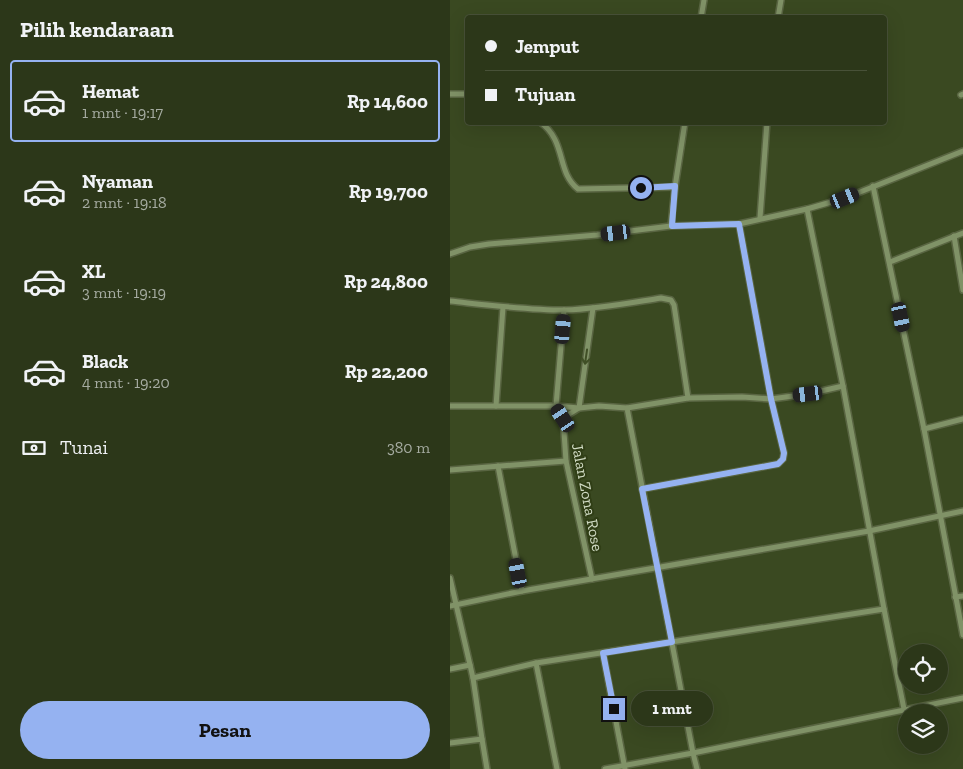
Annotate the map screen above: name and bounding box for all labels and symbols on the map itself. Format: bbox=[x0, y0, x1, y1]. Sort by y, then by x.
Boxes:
route start bbox=[630, 177, 652, 199]
car bbox=[828, 185, 861, 211]
car bbox=[600, 224, 631, 242]
car bbox=[890, 301, 911, 333]
car bbox=[554, 313, 571, 345]
one-way arrow bbox=[581, 348, 591, 364]
car bbox=[792, 385, 823, 403]
car bbox=[548, 401, 577, 435]
street label: Jalan Zona Rose bbox=[568, 441, 607, 553]
car bbox=[507, 557, 528, 589]
callout: 1 mnt bbox=[632, 692, 714, 726]
route end bbox=[603, 698, 625, 720]

